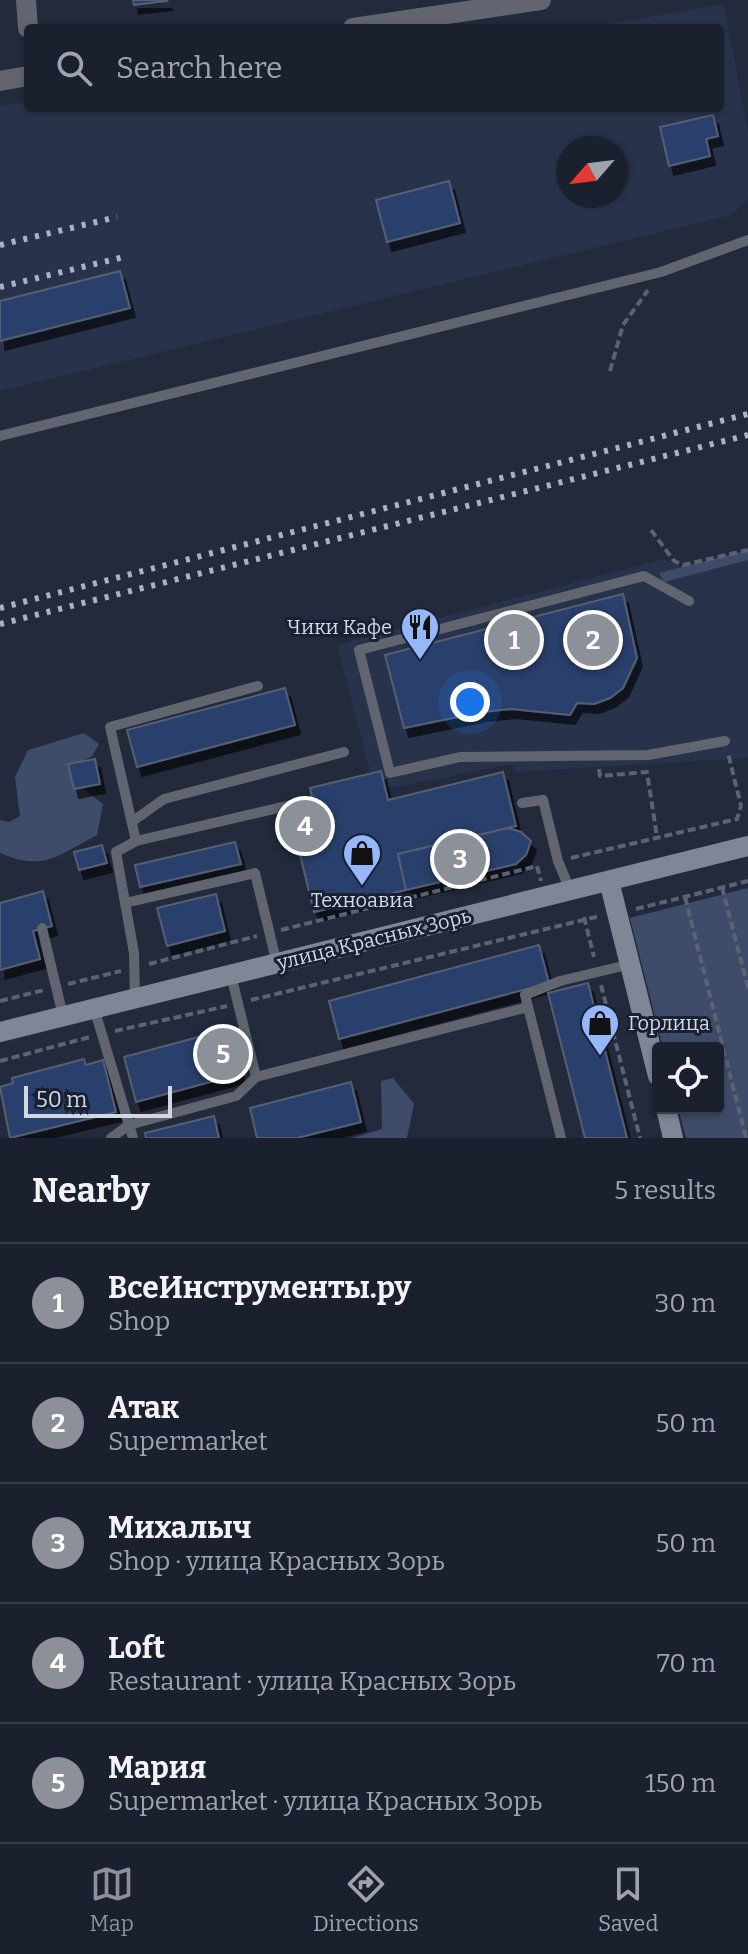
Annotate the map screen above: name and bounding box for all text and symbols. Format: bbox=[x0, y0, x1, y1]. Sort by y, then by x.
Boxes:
search box bbox=[24, 24, 724, 112]
icon: search bbox=[52, 46, 96, 90]
text: Search here bbox=[116, 50, 283, 86]
north arrow bbox=[556, 136, 628, 208]
restaurant icon: Чики Кафе bbox=[399, 606, 441, 661]
pin: 1 bbox=[488, 610, 540, 670]
pin: 2 bbox=[567, 610, 619, 670]
place label: Чики Кафе bbox=[287, 615, 392, 639]
your location bbox=[450, 682, 490, 722]
pin: 4 bbox=[279, 796, 331, 856]
pin: 3 bbox=[434, 829, 486, 889]
shop icon: Техноавиа bbox=[341, 832, 383, 887]
place label: Техноавиа bbox=[311, 888, 413, 912]
street label: улица Красных Зорь bbox=[274, 903, 473, 975]
shop icon: Горлица bbox=[579, 1002, 621, 1057]
place label: Горлица bbox=[628, 1011, 710, 1035]
pin: 5 bbox=[197, 1024, 249, 1084]
map controls bbox=[652, 1042, 724, 1114]
button: locate bbox=[652, 1042, 724, 1114]
scale bar bbox=[24, 1082, 172, 1118]
text: 50 m bbox=[36, 1086, 87, 1113]
text: Nearby bbox=[32, 1170, 150, 1211]
text: 5 results bbox=[614, 1175, 716, 1206]
text: ВсеИнструменты.ру bbox=[108, 1270, 411, 1306]
text: 1 bbox=[52, 1288, 64, 1319]
text: 30 m bbox=[655, 1288, 716, 1319]
text: Shop bbox=[108, 1306, 170, 1337]
text: Атак bbox=[108, 1390, 179, 1426]
text: 2 bbox=[51, 1408, 65, 1439]
text: 50 m bbox=[655, 1408, 716, 1439]
text: Supermarket bbox=[108, 1426, 268, 1457]
text: Михалыч bbox=[108, 1510, 251, 1546]
text: 3 bbox=[51, 1528, 65, 1559]
text: 50 m bbox=[655, 1528, 716, 1559]
text: Shop · улица Красных Зорь bbox=[108, 1546, 445, 1577]
text: Loft bbox=[108, 1630, 165, 1666]
text: 4 bbox=[50, 1648, 66, 1679]
text: 70 m bbox=[657, 1648, 716, 1679]
text: Restaurant · улица Красных Зорь bbox=[108, 1666, 516, 1697]
text: Мария bbox=[108, 1750, 206, 1786]
text: 5 bbox=[51, 1768, 65, 1799]
text: 150 m bbox=[645, 1768, 716, 1799]
text: Supermarket · улица Красных Зорь bbox=[108, 1786, 542, 1817]
tab: Map bbox=[90, 1862, 134, 1937]
tab: Directions bbox=[313, 1862, 419, 1937]
tab: Saved bbox=[598, 1862, 658, 1937]

